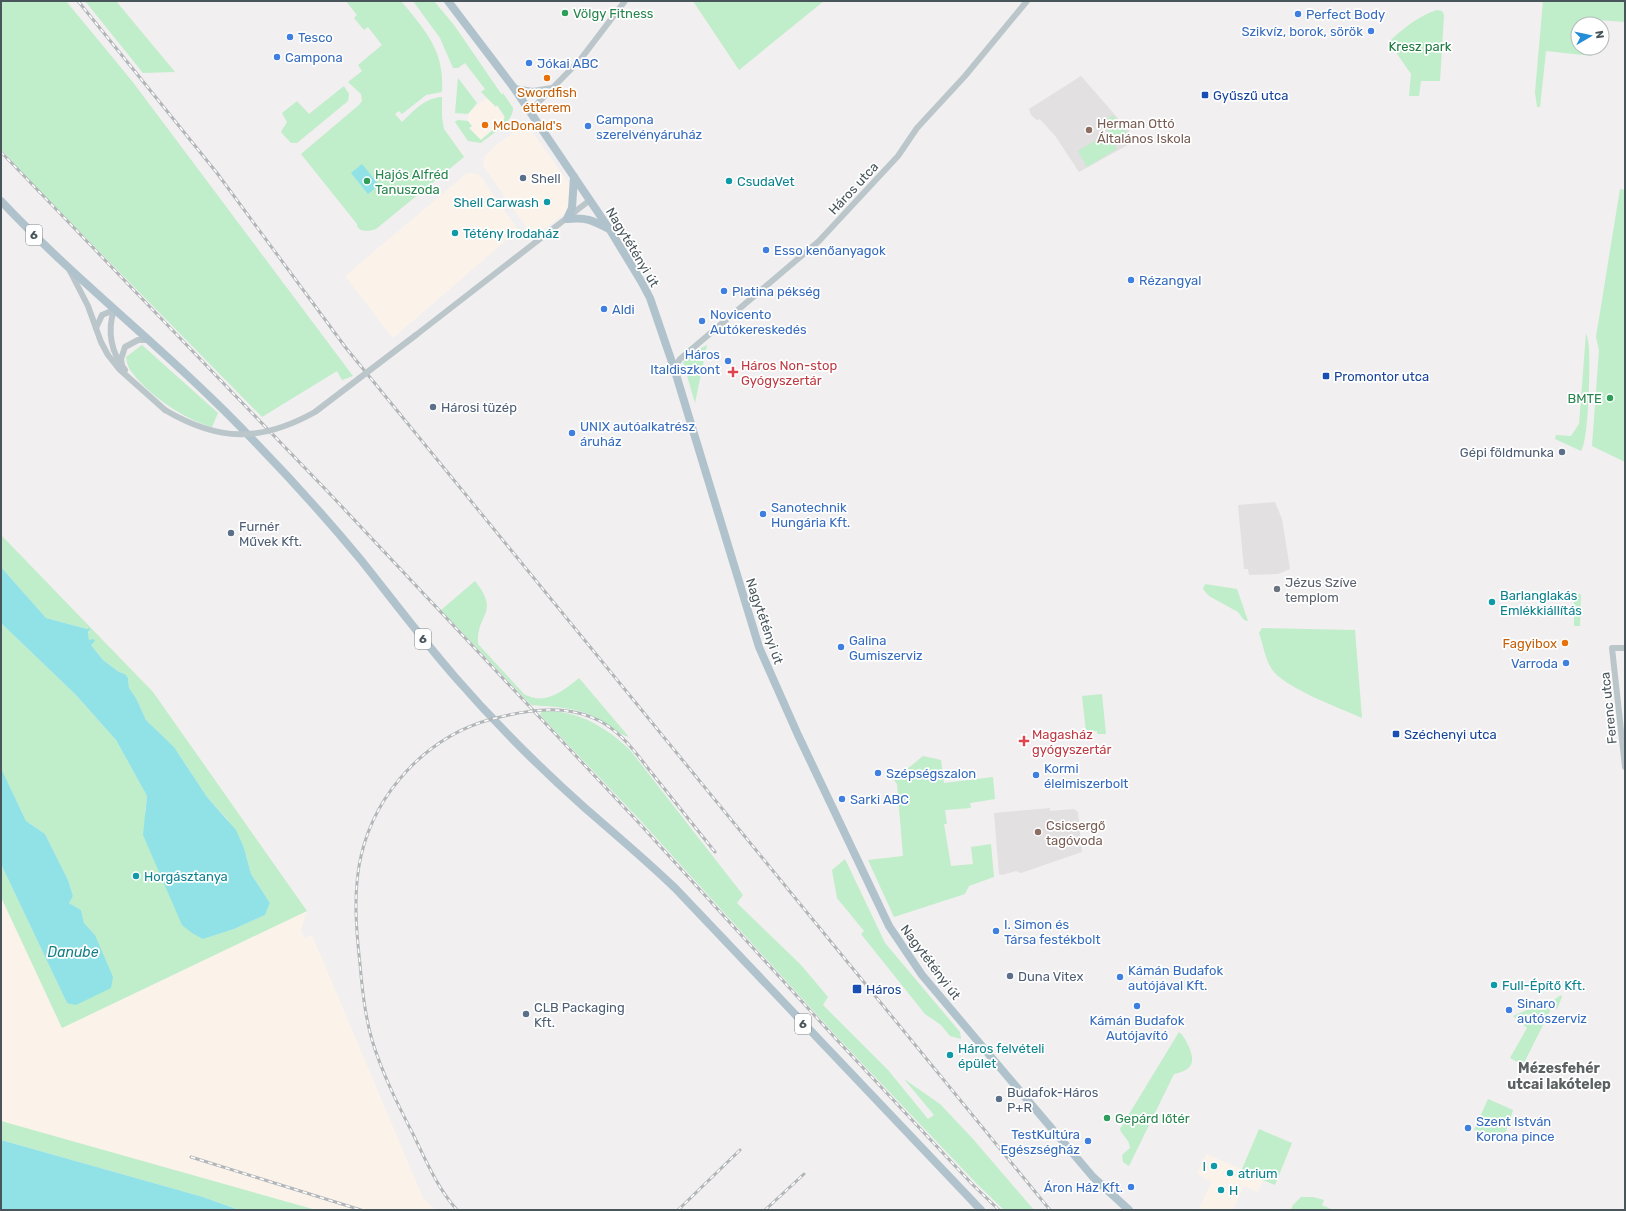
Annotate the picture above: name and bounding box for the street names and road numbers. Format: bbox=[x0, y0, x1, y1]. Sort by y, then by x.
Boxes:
street label: Háros utca bbox=[825, 159, 881, 218]
street label: Nagytétényi út bbox=[602, 205, 662, 290]
road number: 6 bbox=[26, 225, 42, 245]
street label: Nagytétényi út bbox=[742, 576, 786, 666]
road number: 6 bbox=[415, 629, 431, 649]
street label: Ferenc utca bbox=[1597, 671, 1620, 745]
street label: Nagytétényi út bbox=[897, 922, 964, 1003]
road number: 6 bbox=[795, 1014, 811, 1034]

